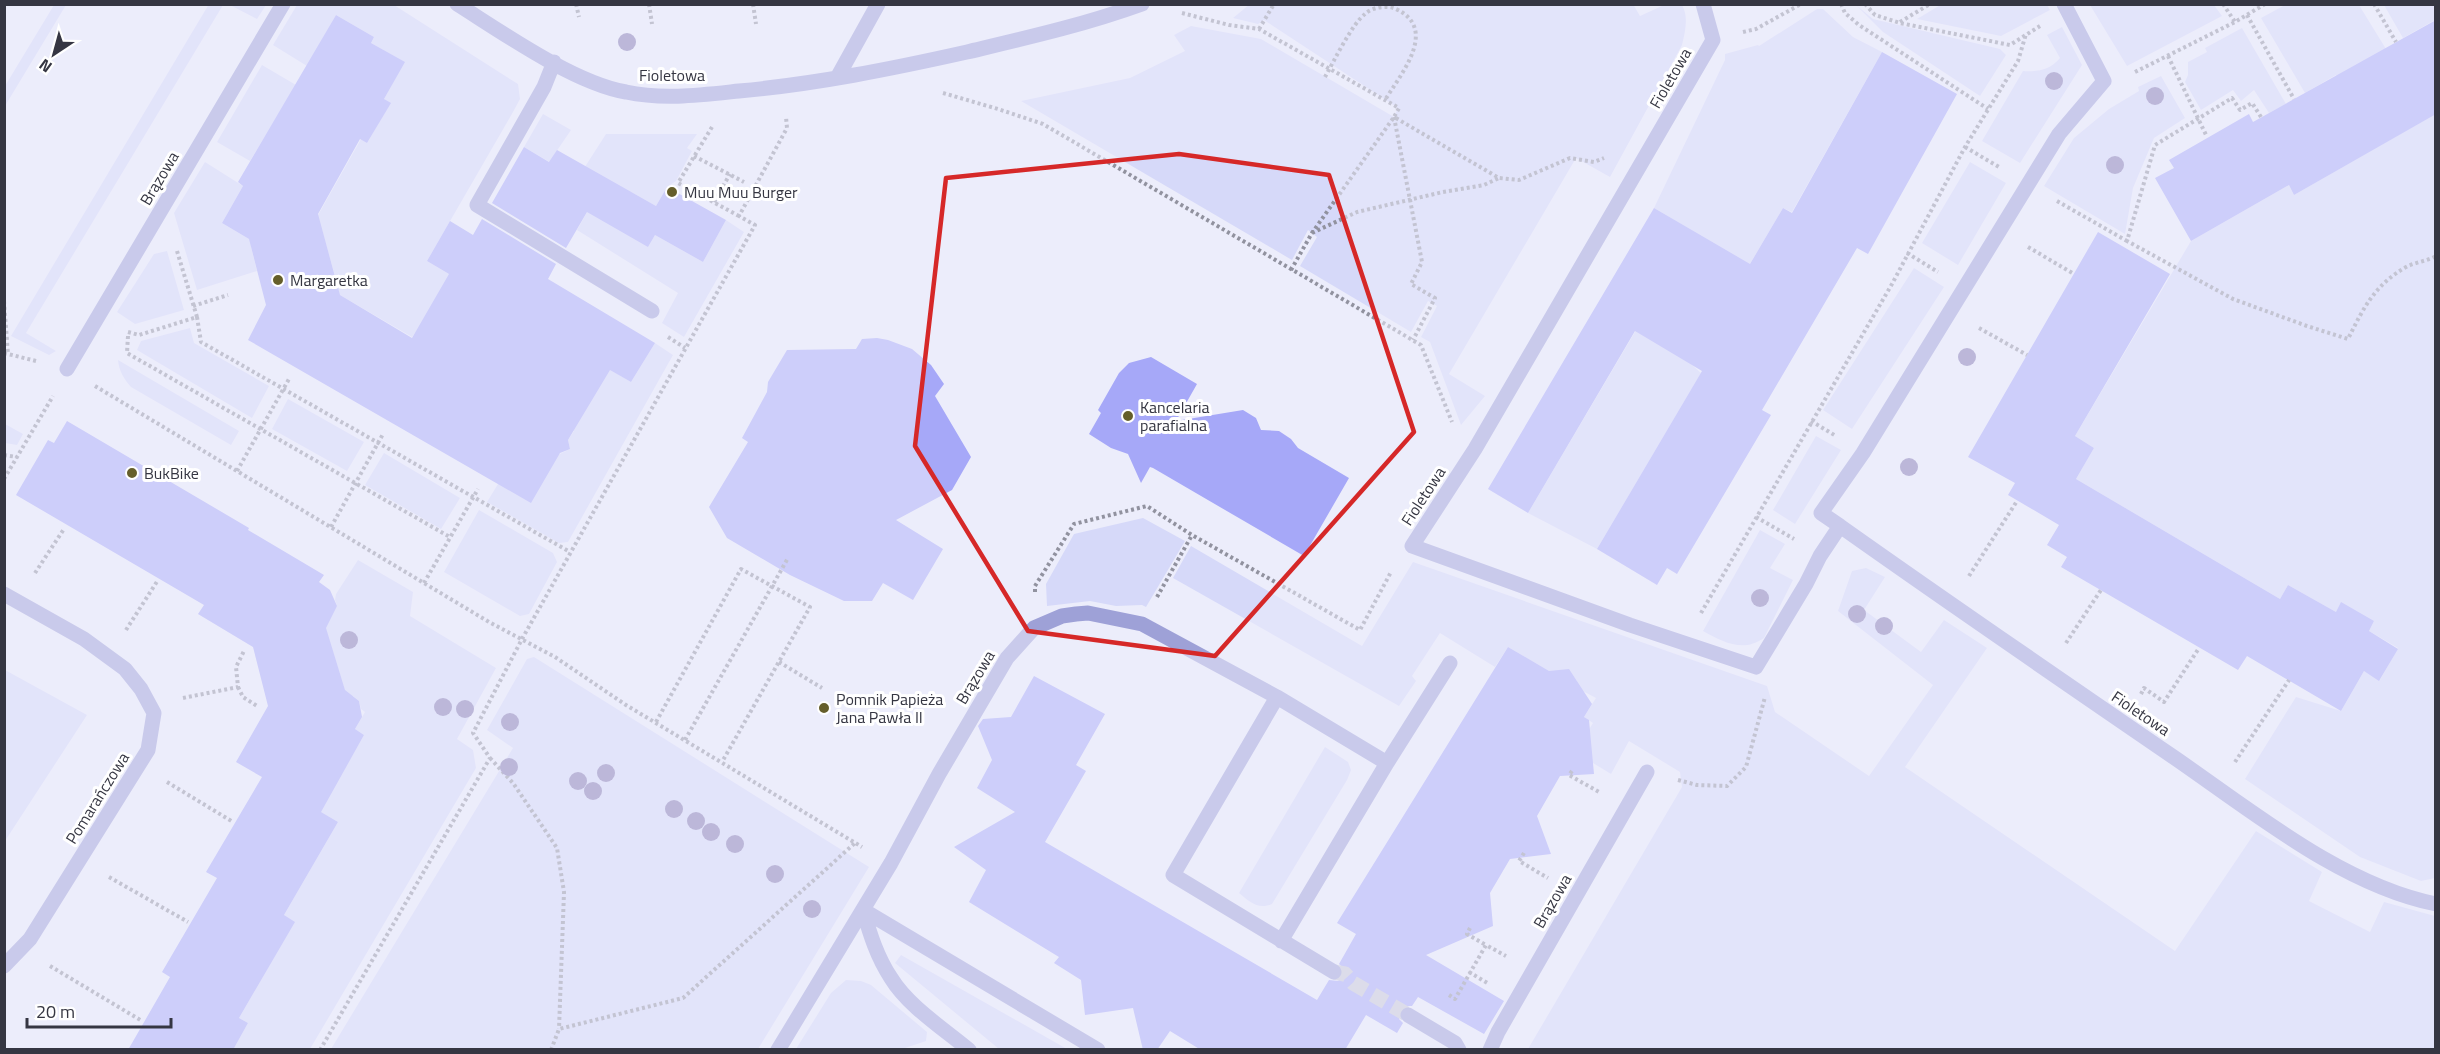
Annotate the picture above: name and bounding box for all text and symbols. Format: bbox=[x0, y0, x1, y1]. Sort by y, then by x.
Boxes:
north arrow bbox=[24, 24, 84, 84]
street label: Fioletowa bbox=[1643, 43, 1697, 113]
text: N bbox=[34, 53, 57, 79]
street label: Fioletowa bbox=[639, 63, 705, 87]
street label: Brązowa bbox=[133, 146, 185, 210]
place label: Muu Muu Burger bbox=[684, 180, 798, 204]
marker: Muu Muu Burger bbox=[665, 185, 679, 199]
place label: Margaretka bbox=[290, 268, 368, 292]
marker: Margaretka bbox=[271, 273, 285, 287]
place label: Kancelaria parafialna bbox=[1140, 395, 1209, 437]
marker: Kancelaria parafialna bbox=[1121, 409, 1135, 423]
place label: BukBike bbox=[144, 461, 199, 485]
street label: Fioletowa bbox=[1395, 462, 1451, 530]
marker: BukBike bbox=[125, 466, 139, 480]
street label: Brązowa bbox=[949, 645, 1001, 709]
street label: Fioletowa bbox=[2107, 685, 2175, 741]
place label: Pomnik Papieża Jana Pawła II bbox=[836, 687, 943, 729]
marker: Pomnik Papieża Jana Pawła II bbox=[817, 701, 831, 715]
street label: Pomarańczowa bbox=[59, 747, 135, 849]
street label: Brązowa bbox=[1527, 869, 1577, 933]
scale bar bbox=[27, 991, 171, 1029]
text: 20 m bbox=[36, 998, 75, 1025]

